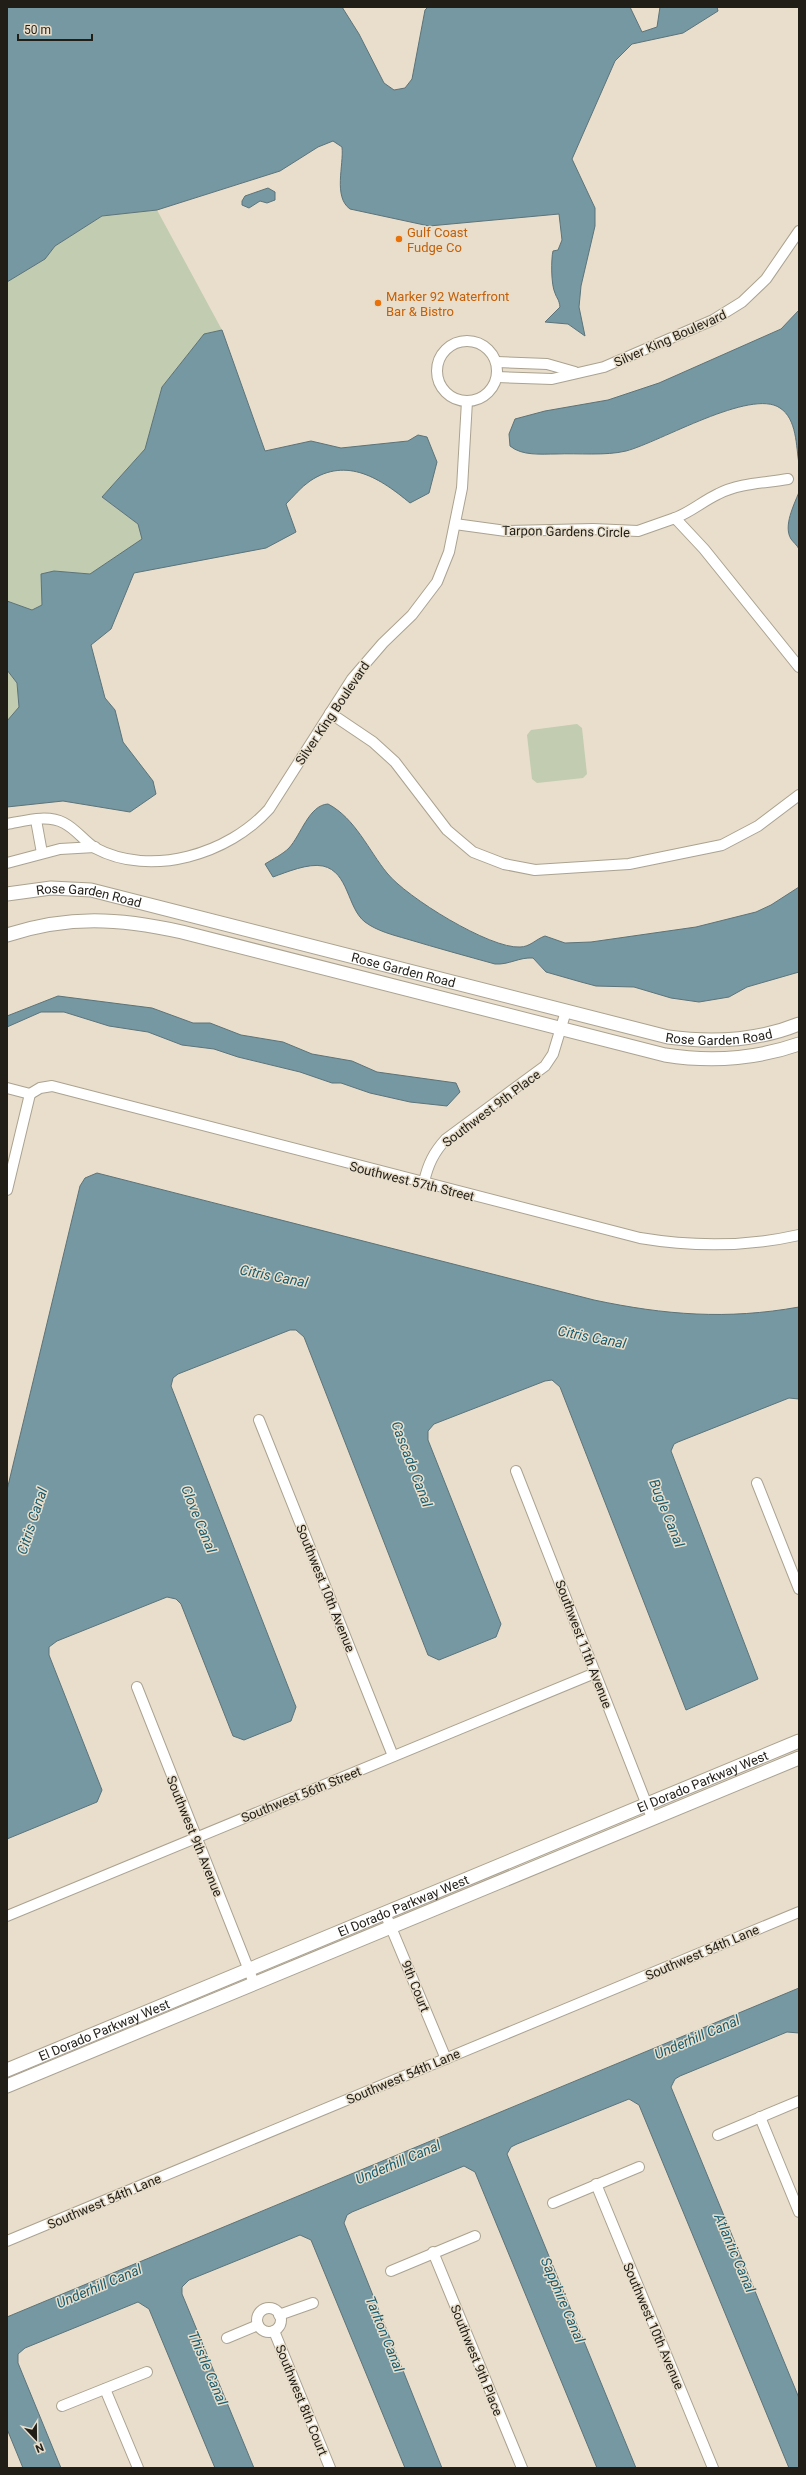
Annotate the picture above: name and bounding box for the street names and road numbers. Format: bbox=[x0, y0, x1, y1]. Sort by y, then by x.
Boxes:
street label: Silver King Boulevard bbox=[612, 307, 729, 370]
street label: Tarpon Gardens Circle bbox=[502, 523, 630, 540]
street label: Silver King Boulevard bbox=[292, 659, 373, 768]
street label: Rose Garden Road bbox=[35, 881, 143, 911]
street label: Rose Garden Road bbox=[350, 950, 457, 991]
street label: Rose Garden Road bbox=[665, 1026, 774, 1048]
street label: Southwest 9th Place bbox=[439, 1067, 543, 1150]
street label: Southwest 57th Street bbox=[348, 1159, 476, 1204]
street label: Southwest 10th Avenue bbox=[293, 1522, 358, 1654]
street label: Southwest 11th Avenue bbox=[552, 1578, 615, 1711]
street label: El Dorado Parkway West bbox=[635, 1748, 770, 1815]
street label: Southwest 56th Street bbox=[239, 1764, 363, 1825]
street label: Southwest 9th Avenue bbox=[163, 1774, 226, 1899]
street label: El Dorado Parkway West bbox=[336, 1872, 471, 1940]
street label: Southwest 54th Lane bbox=[643, 1922, 761, 1983]
street label: 9th Court bbox=[398, 1958, 433, 2014]
street label: El Dorado Parkway West bbox=[36, 1996, 172, 2064]
street label: Southwest 54th Lane bbox=[344, 2046, 462, 2107]
street label: Southwest 54th Lane bbox=[45, 2171, 163, 2232]
street label: Southwest 10th Avenue bbox=[620, 2261, 687, 2392]
street label: Southwest 9th Place bbox=[447, 2302, 506, 2418]
street label: Southwest 8th Court bbox=[272, 2342, 331, 2458]

